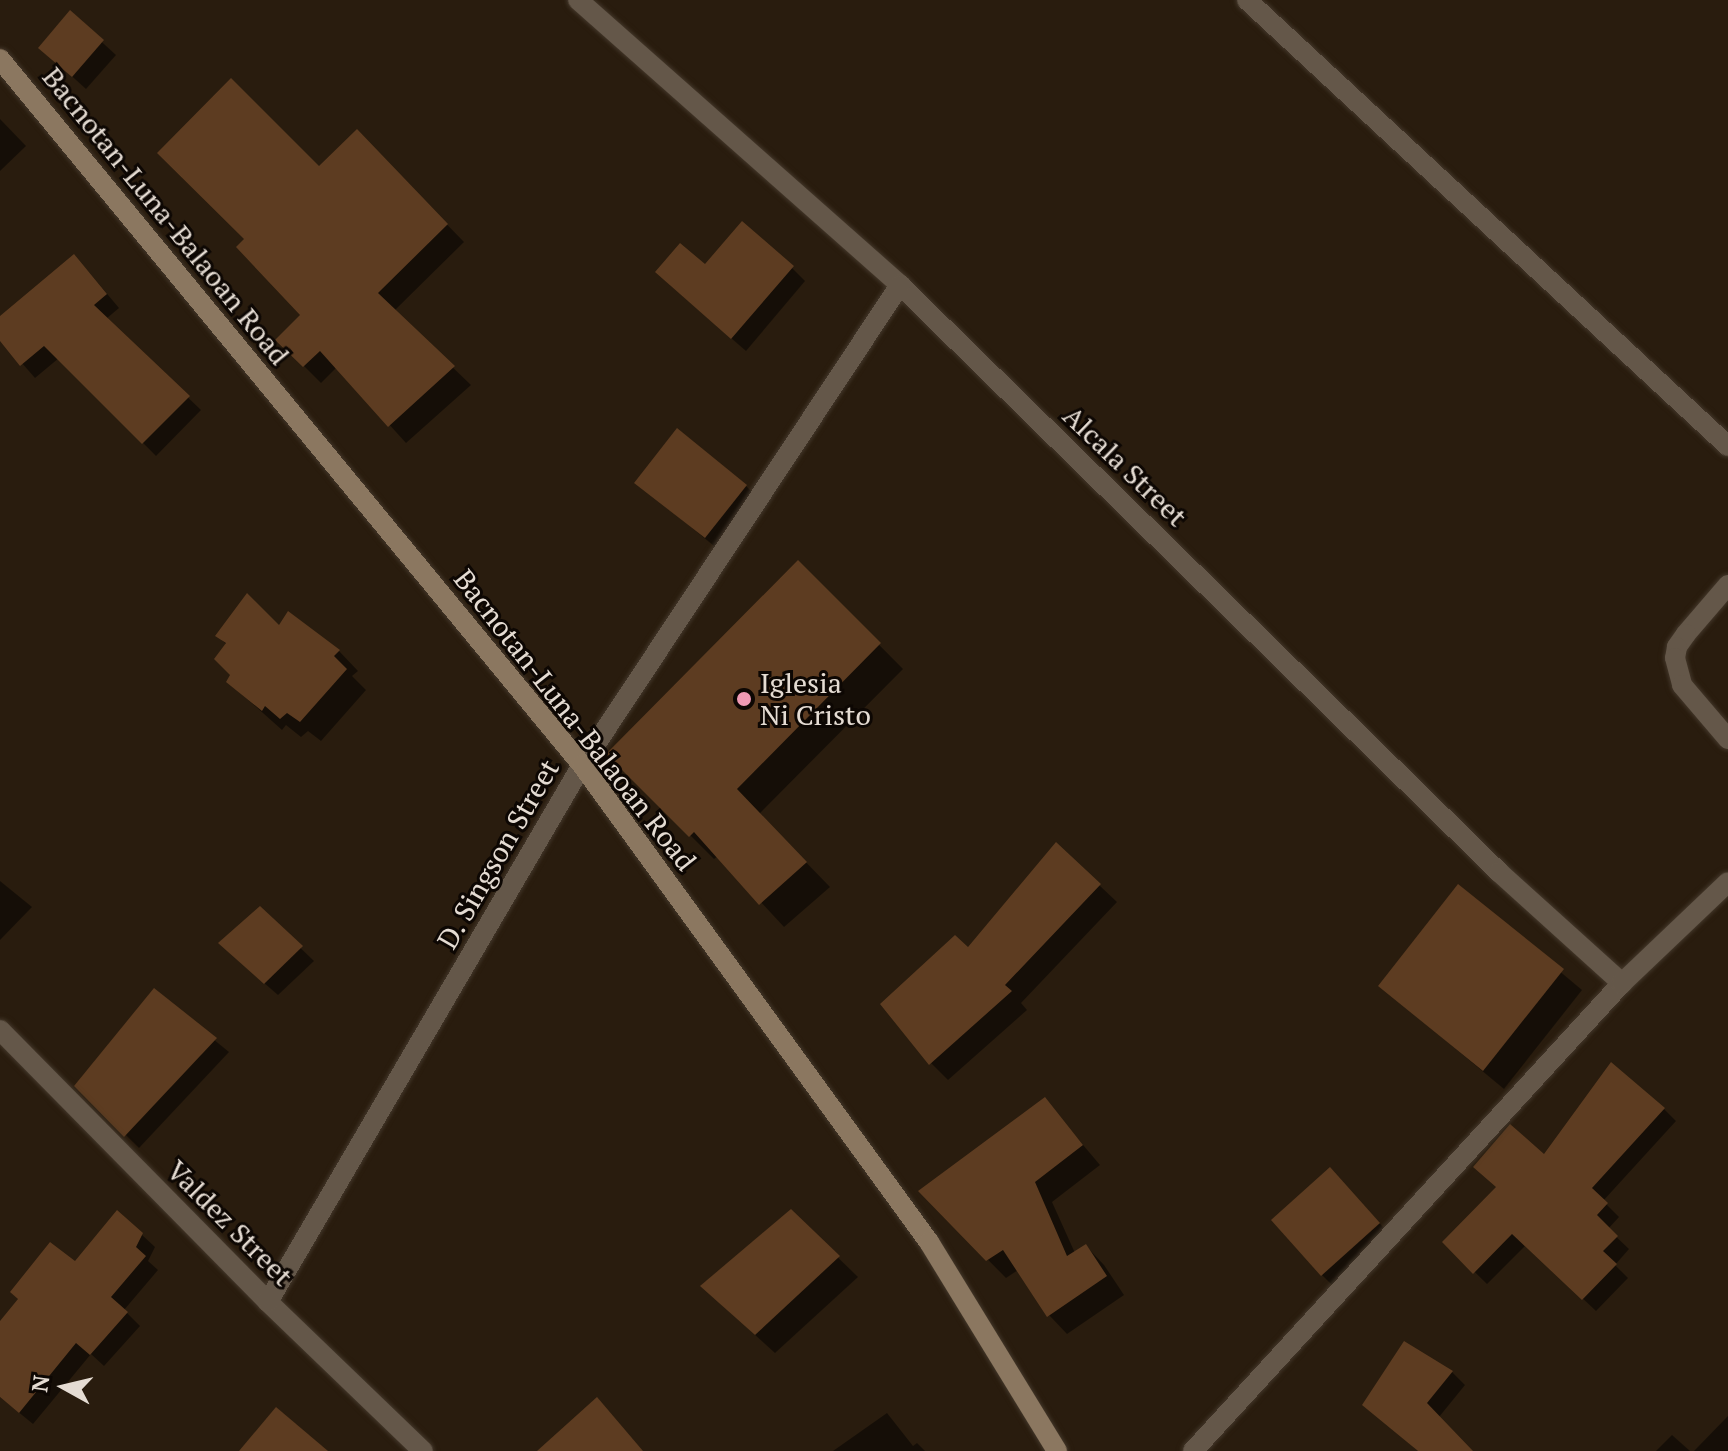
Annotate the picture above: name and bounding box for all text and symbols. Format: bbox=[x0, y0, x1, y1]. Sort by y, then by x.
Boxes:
street label: Bacnotan-Luna-Balaoan Road bbox=[36, 61, 296, 371]
street label: Alcala Street bbox=[1056, 399, 1194, 533]
street label: Bacnotan-Luna-Balaoan Road bbox=[447, 563, 703, 877]
place label: Iglesia Ni Cristo bbox=[760, 666, 871, 732]
marker: Iglesia Ni Cristo bbox=[735, 690, 753, 708]
street label: D. Singson Street bbox=[430, 753, 566, 955]
street label: Valdez Street bbox=[160, 1153, 300, 1293]
north arrow bbox=[24, 1347, 104, 1427]
text: N bbox=[24, 1373, 55, 1394]

